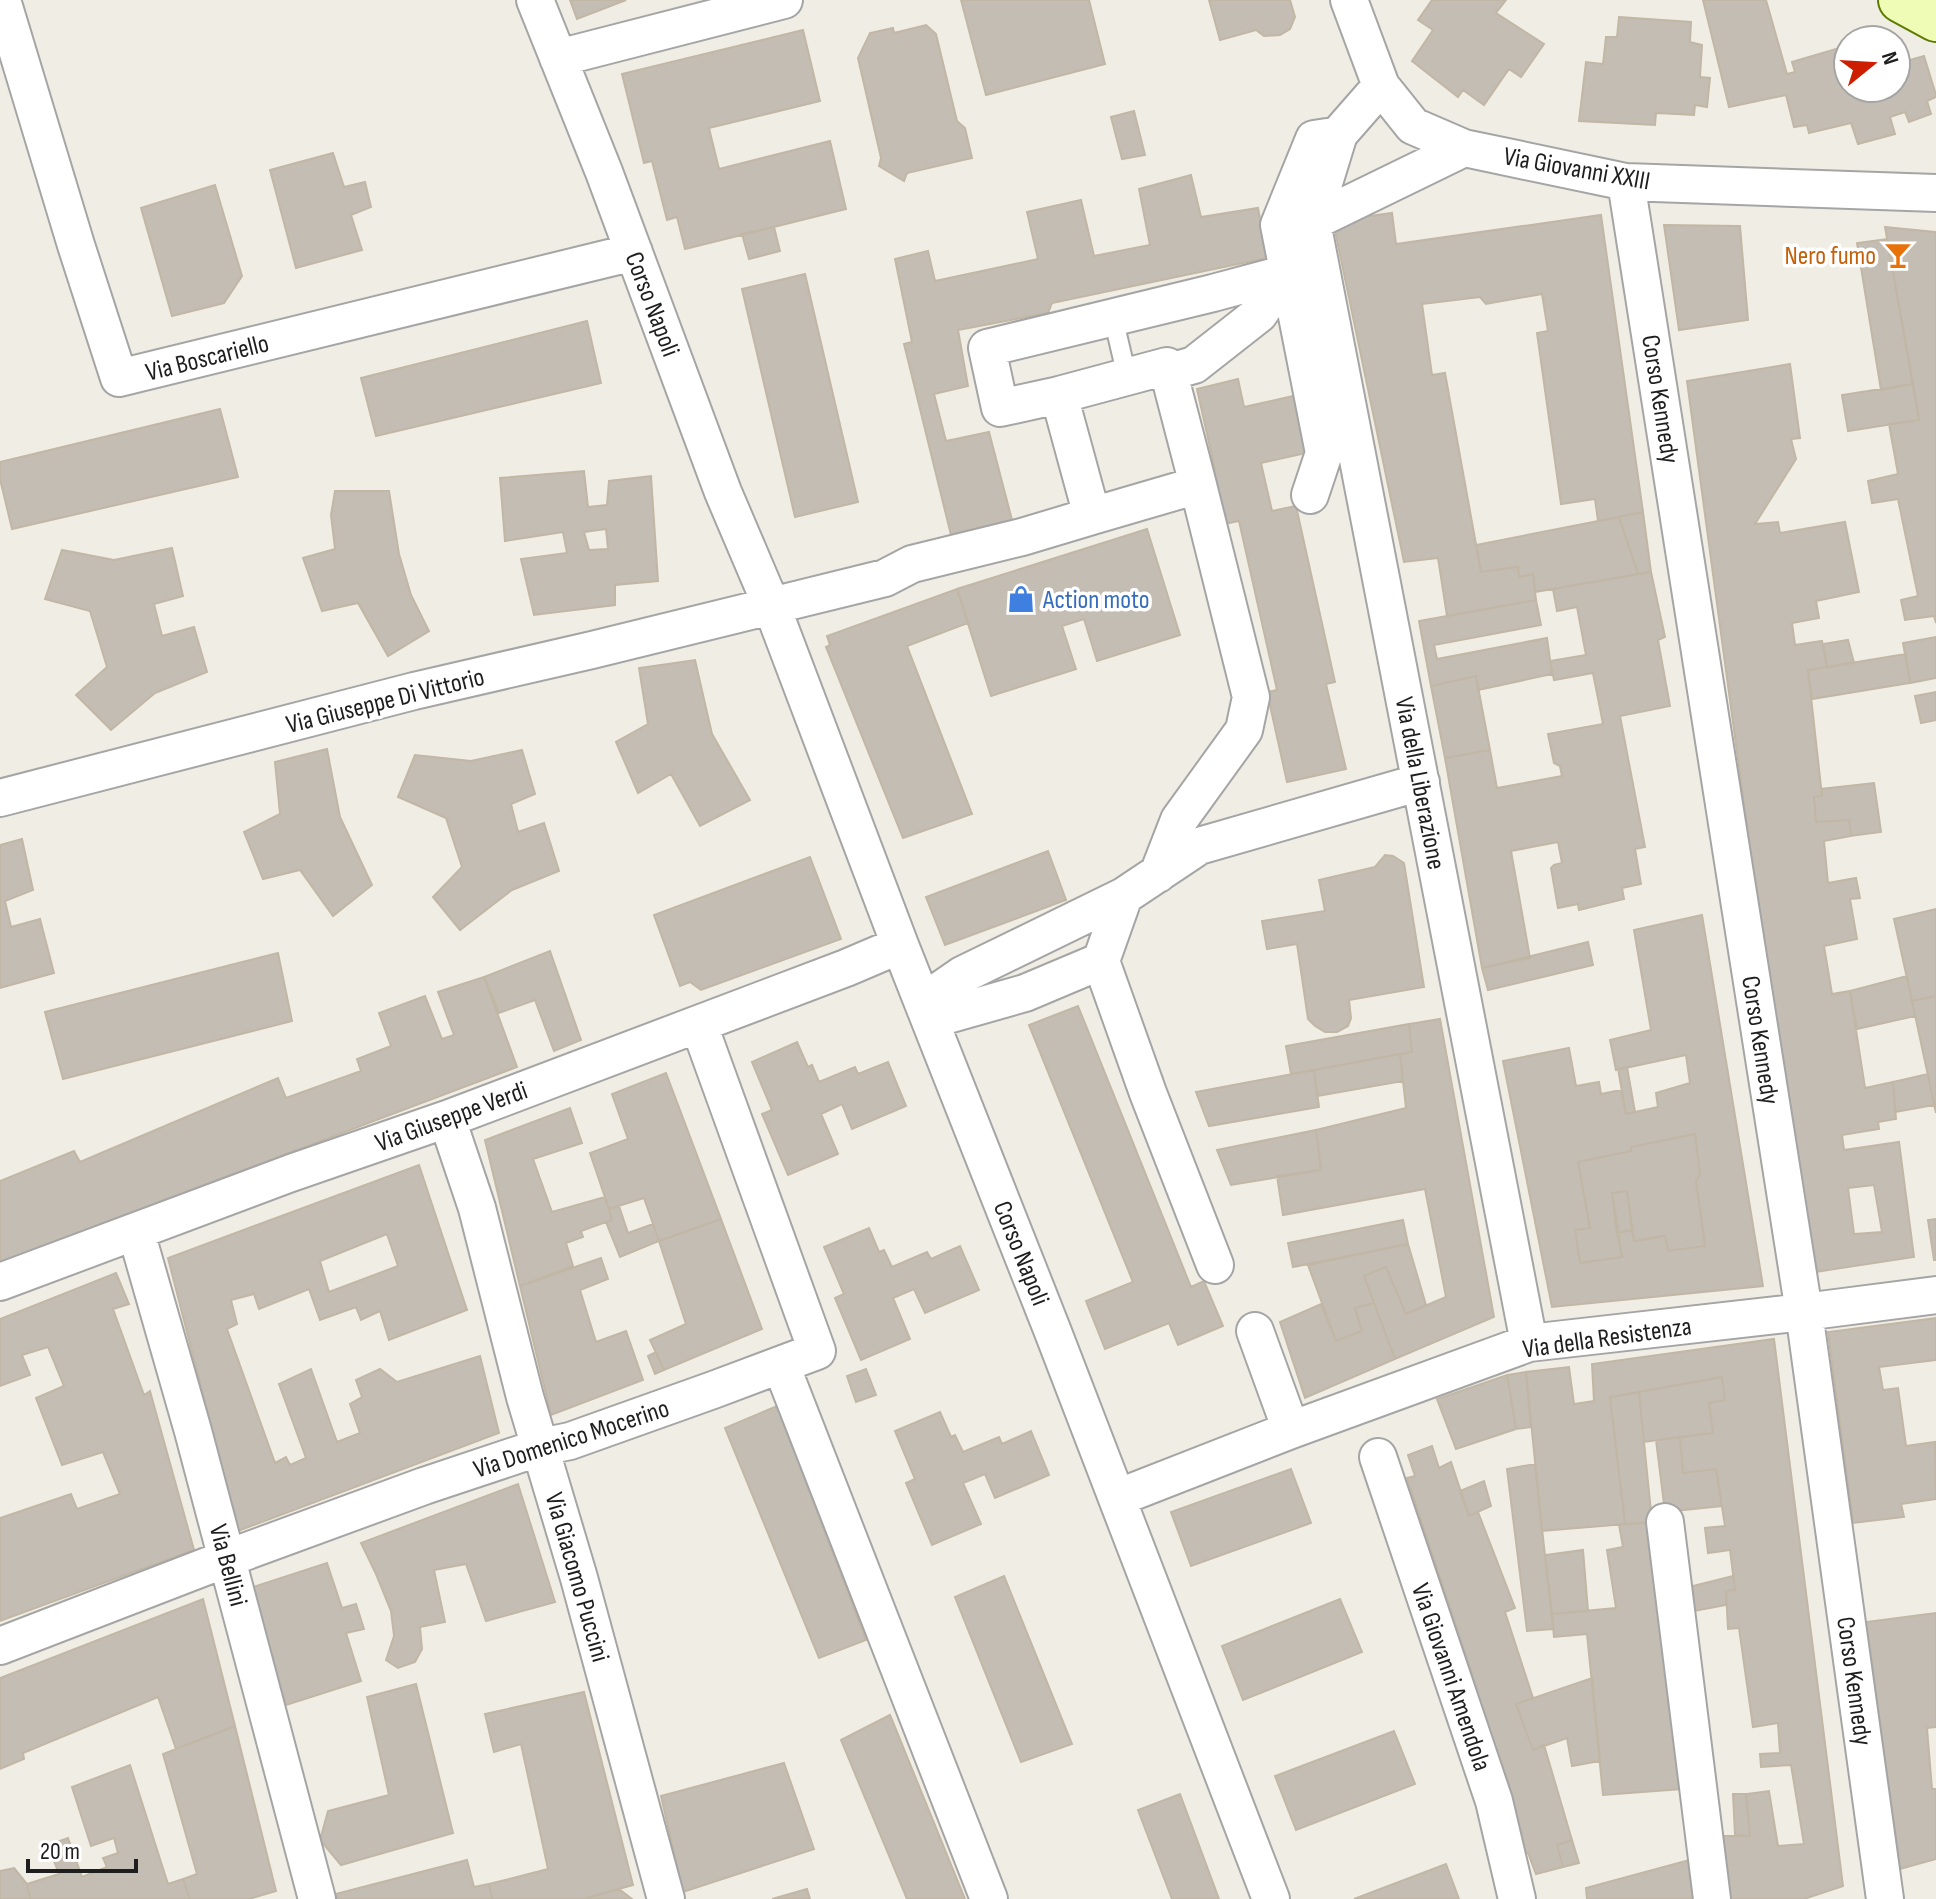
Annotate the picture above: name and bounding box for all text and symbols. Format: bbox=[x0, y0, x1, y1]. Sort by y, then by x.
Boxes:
north arrow bbox=[1832, 24, 1912, 104]
text: N bbox=[1875, 49, 1904, 68]
street label: Via Giovanni XXIII bbox=[1501, 141, 1652, 198]
bar icon: Nero fumo bbox=[1883, 240, 1913, 270]
place label: Nero fumo bbox=[1784, 241, 1876, 272]
street label: Corso Napoli bbox=[618, 248, 686, 361]
street label: Via Boscariello bbox=[143, 328, 272, 389]
street label: Corso Kennedy bbox=[1634, 333, 1685, 466]
shop icon: Action moto bbox=[1006, 584, 1036, 614]
place label: Action moto bbox=[1042, 585, 1150, 616]
street label: Via Giuseppe Di Vittorio bbox=[283, 662, 488, 741]
street label: Via della Liberazione bbox=[1388, 694, 1451, 872]
street label: Corso Kennedy bbox=[1734, 974, 1785, 1107]
street label: Via Giuseppe Verdi bbox=[371, 1076, 532, 1159]
street label: Corso Napoli bbox=[986, 1197, 1055, 1310]
street label: Via della Resistenza bbox=[1521, 1311, 1694, 1366]
street label: Via Domenico Mocerino bbox=[470, 1393, 673, 1486]
street label: Via Giacomo Puccini bbox=[538, 1489, 616, 1666]
street label: Via Bellini bbox=[202, 1521, 253, 1610]
street label: Via Giovanni Amendola bbox=[1404, 1580, 1497, 1775]
street label: Corso Kennedy bbox=[1829, 1615, 1878, 1748]
scale bar bbox=[28, 1823, 136, 1873]
text: 20 m bbox=[40, 1837, 80, 1866]

